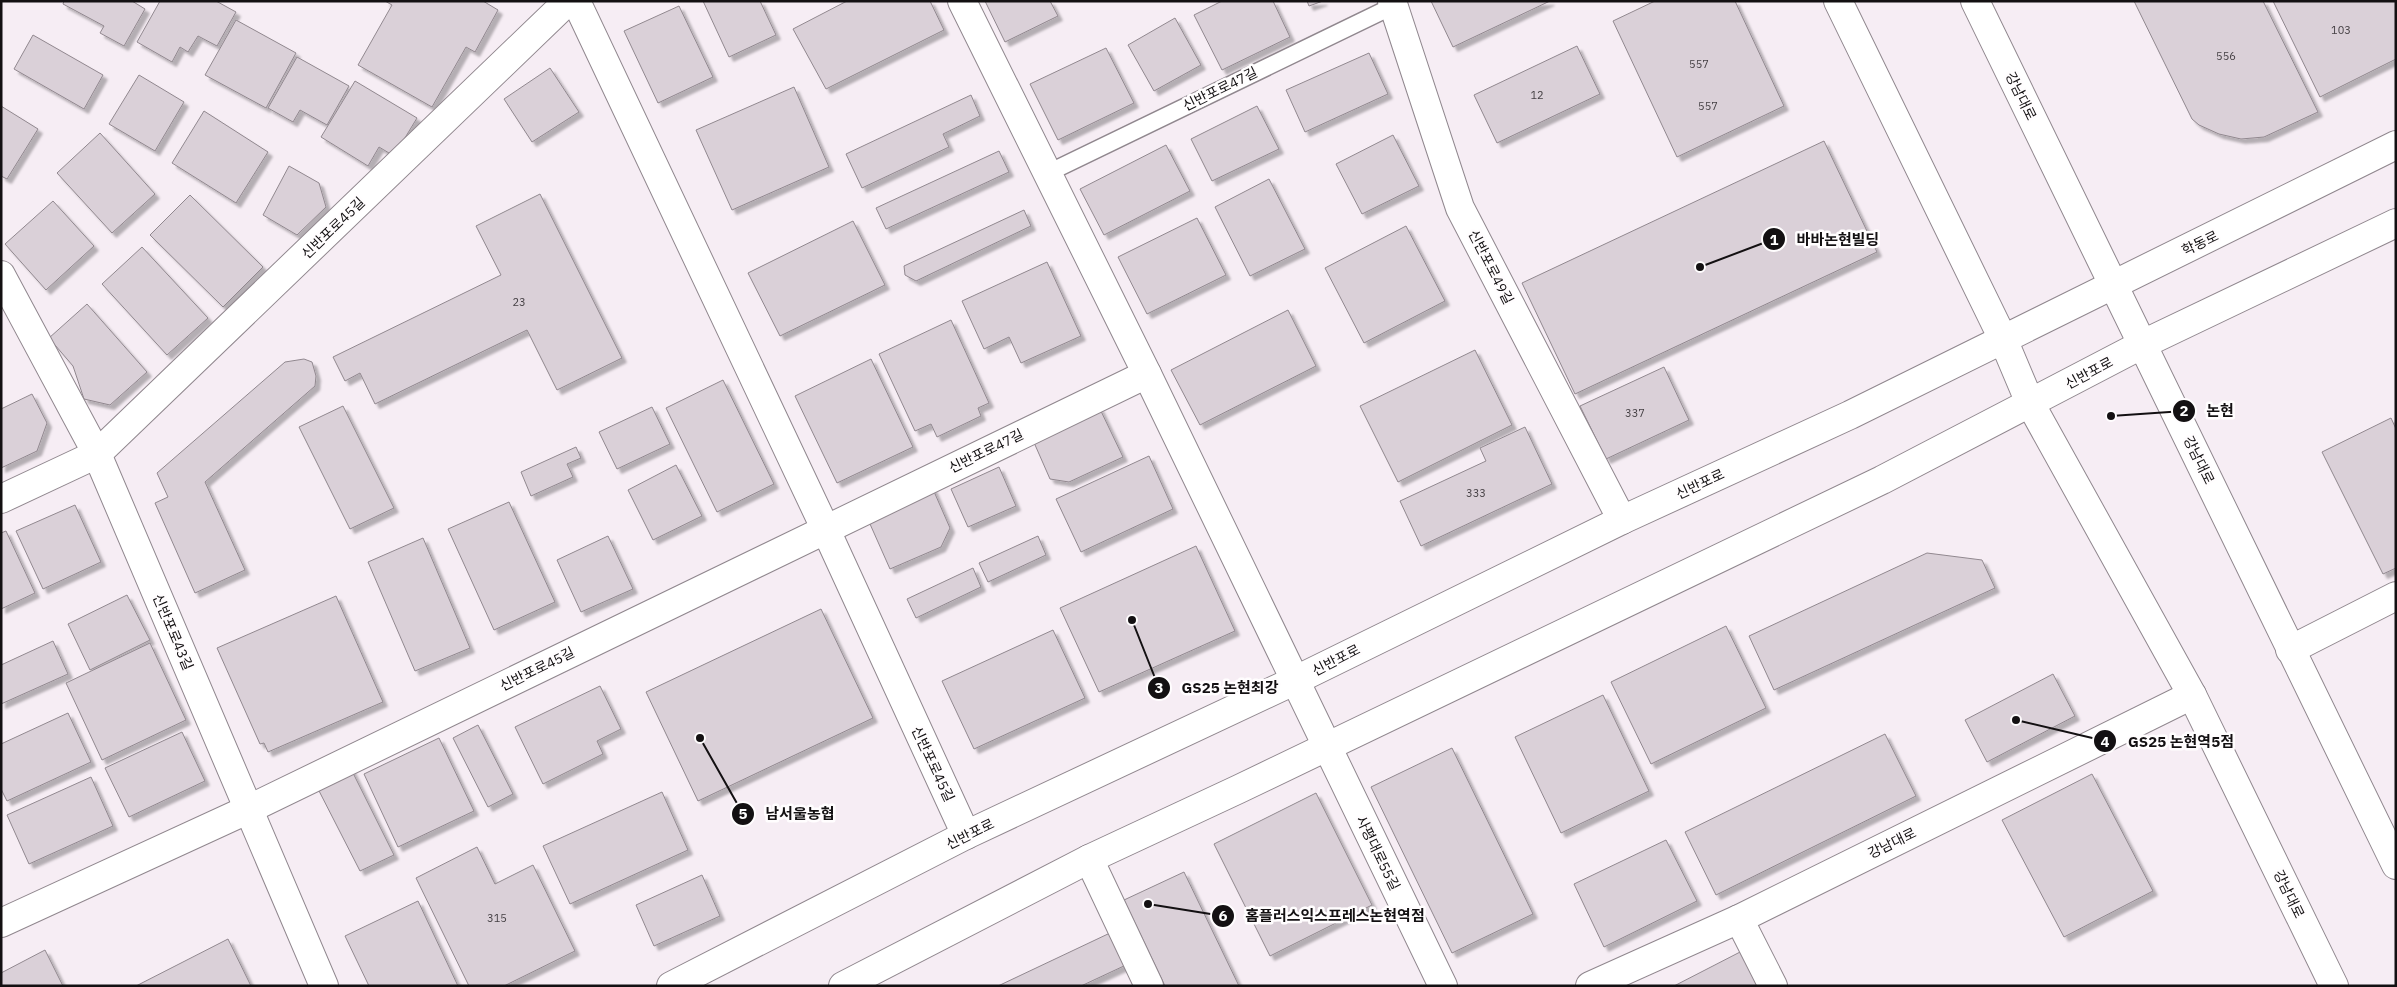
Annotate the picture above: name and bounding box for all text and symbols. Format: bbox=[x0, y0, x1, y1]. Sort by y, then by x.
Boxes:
house number: 103 bbox=[2331, 23, 2351, 37]
house number: 556 bbox=[2216, 49, 2236, 63]
house number: 557 bbox=[1689, 57, 1709, 71]
street label: 신반포로47길 bbox=[1180, 63, 1260, 115]
street label: 강남대로 bbox=[2002, 69, 2040, 123]
house number: 12 bbox=[1530, 88, 1544, 102]
house number: 557 bbox=[1698, 99, 1718, 113]
street label: 신반포로45길 bbox=[298, 193, 368, 263]
callout: 바바논현빌딩 bbox=[1761, 224, 1889, 254]
street label: 학동로 bbox=[2179, 226, 2221, 260]
street label: 신반포로49길 bbox=[1465, 227, 1517, 307]
text: 1 bbox=[1769, 230, 1779, 249]
text: 바바논현빌딩 bbox=[1797, 230, 1879, 249]
house number: 23 bbox=[512, 295, 526, 309]
street label: 신반포로 bbox=[2062, 353, 2116, 393]
callout: 논현 bbox=[2171, 396, 2244, 426]
text: 2 bbox=[2179, 401, 2189, 420]
text: 논현 bbox=[2206, 401, 2234, 420]
house number: 337 bbox=[1625, 406, 1645, 420]
street label: 신반포로47길 bbox=[946, 425, 1026, 477]
street label: 강남대로 bbox=[2180, 433, 2218, 487]
street label: 신반포로 bbox=[1673, 465, 1727, 503]
house number: 333 bbox=[1466, 486, 1486, 500]
street label: 신반포로43길 bbox=[149, 591, 197, 673]
street label: 신반포로 bbox=[1309, 640, 1363, 680]
street label: 신반포로45길 bbox=[497, 643, 577, 695]
callout: GS25 논현최강 bbox=[1147, 673, 1289, 703]
text: 3 bbox=[1154, 678, 1164, 697]
text: GS25 논현최강 bbox=[1182, 678, 1279, 697]
street label: 신반포로45길 bbox=[908, 723, 958, 805]
callout: GS25 논현역5점 bbox=[2093, 726, 2244, 756]
text: 4 bbox=[2100, 732, 2110, 751]
text: GS25 논현역5점 bbox=[2128, 732, 2234, 751]
callout: 남서울농협 bbox=[731, 799, 845, 829]
text: 5 bbox=[738, 804, 748, 823]
text: 남서울농협 bbox=[765, 804, 835, 823]
street label: 사평대로55길 bbox=[1352, 813, 1404, 893]
street label: 신반포로 bbox=[943, 815, 997, 853]
street label: 강남대로 bbox=[1865, 824, 1919, 862]
street label: 강남대로 bbox=[2270, 867, 2308, 921]
callout: 홈플러스익스프레스논현역점 bbox=[1210, 901, 1435, 931]
text: 6 bbox=[1218, 906, 1228, 925]
text: 홈플러스익스프레스논현역점 bbox=[1245, 906, 1425, 925]
house number: 315 bbox=[487, 911, 507, 925]

